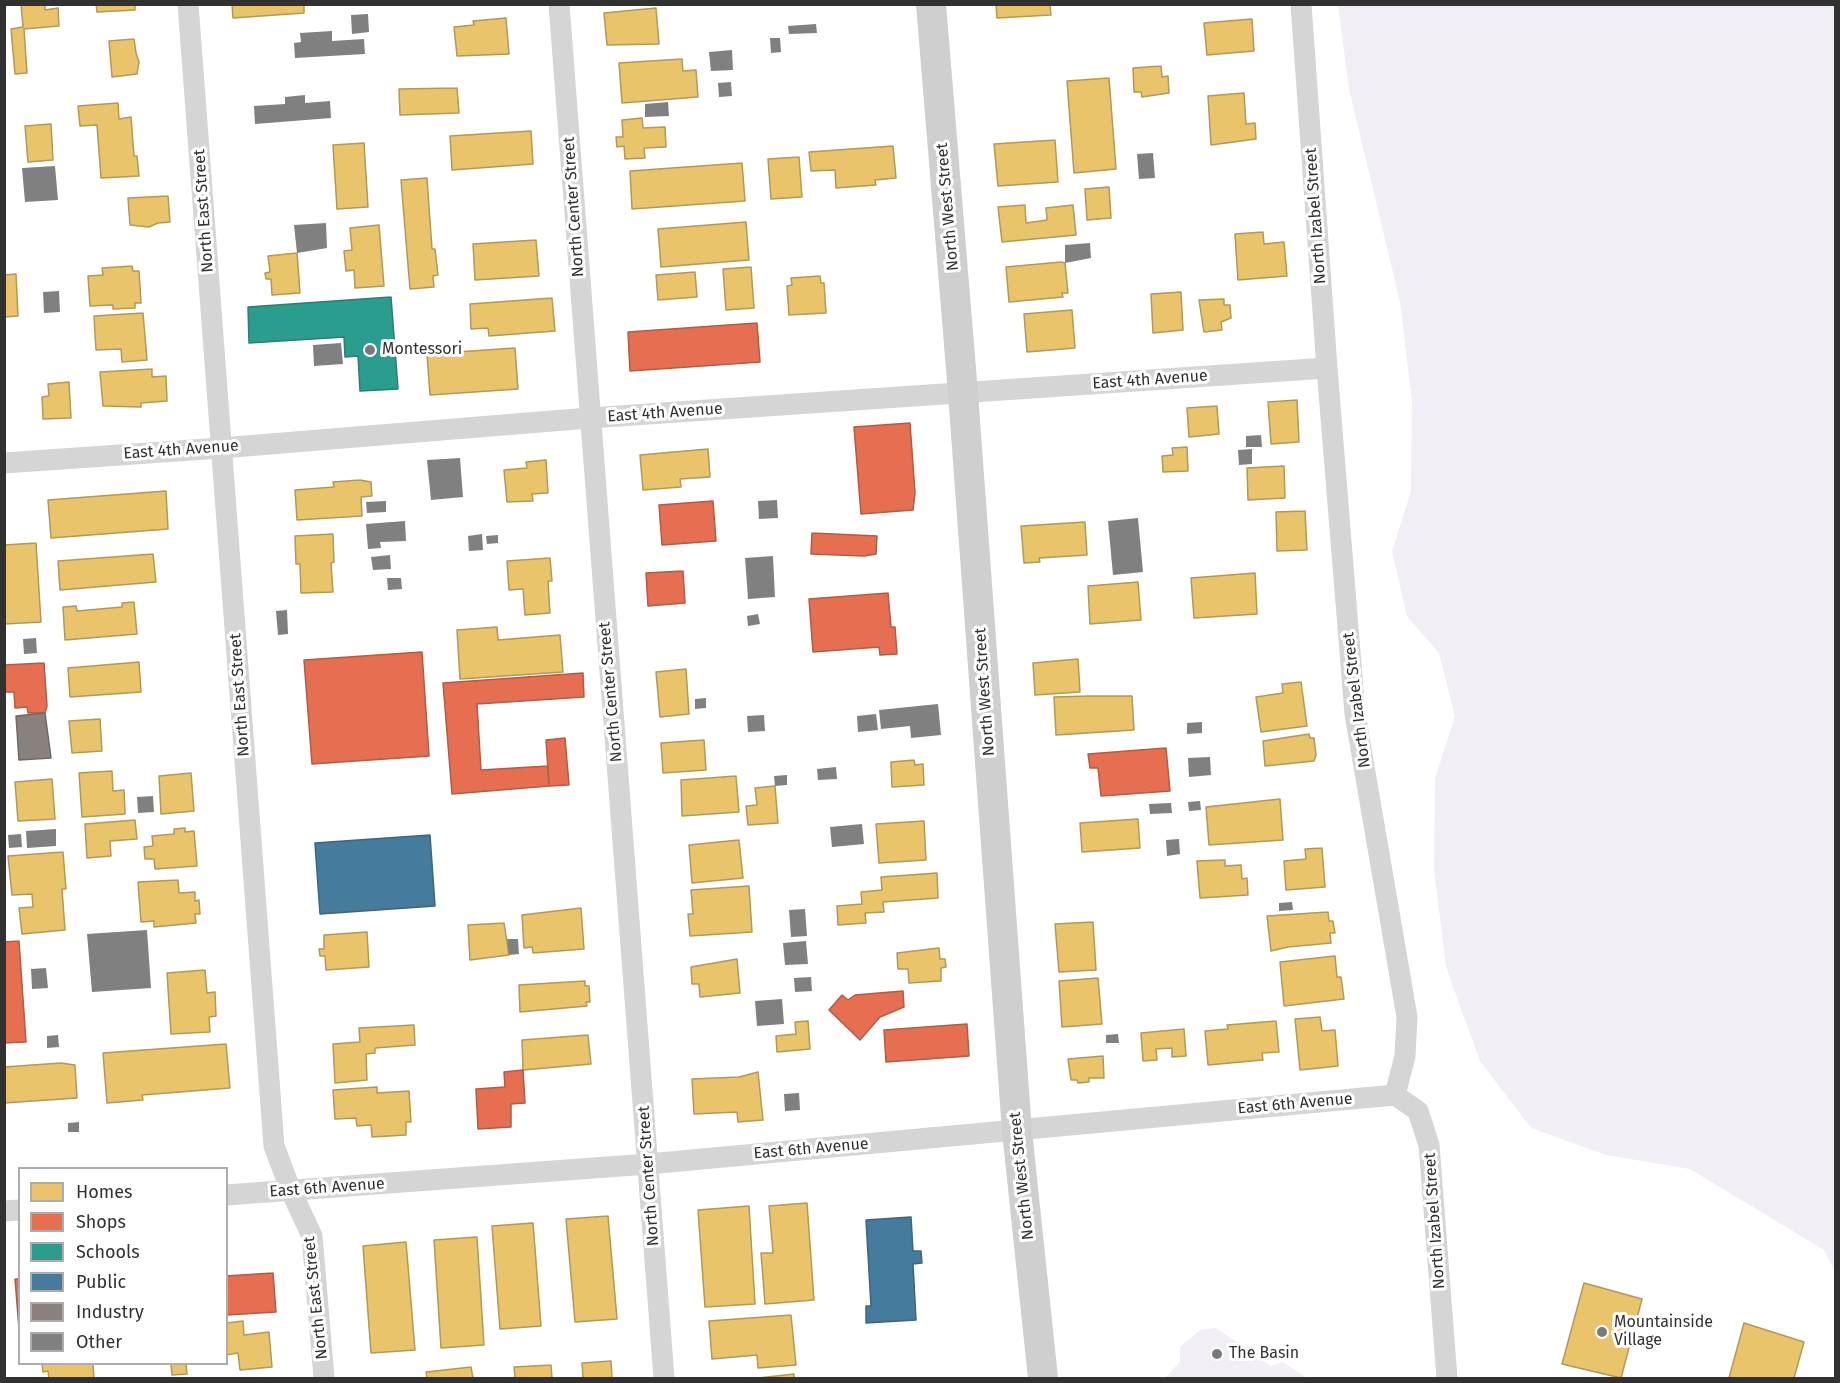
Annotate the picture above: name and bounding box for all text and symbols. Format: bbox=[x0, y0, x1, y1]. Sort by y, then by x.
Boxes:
street label: North Center Street bbox=[560, 136, 588, 278]
street label: North West Street bbox=[933, 142, 963, 272]
street label: North Izabel Street bbox=[1302, 147, 1330, 285]
street label: North East Street bbox=[190, 149, 218, 273]
place label: Montessori bbox=[382, 340, 462, 360]
marker: Montessori bbox=[363, 343, 377, 357]
street label: East 4th Avenue bbox=[1092, 366, 1208, 394]
street label: East 4th Avenue bbox=[607, 399, 723, 427]
street label: East 4th Avenue bbox=[123, 436, 239, 464]
street label: North Center Street bbox=[595, 621, 627, 763]
street label: North West Street bbox=[971, 627, 999, 757]
street label: North Izabel Street bbox=[1339, 631, 1375, 769]
street label: North East Street bbox=[226, 633, 254, 757]
street label: East 6th Avenue bbox=[1237, 1089, 1353, 1119]
street label: North Center Street bbox=[635, 1105, 663, 1247]
street label: North West Street bbox=[1006, 1111, 1038, 1241]
street label: East 6th Avenue bbox=[753, 1134, 869, 1164]
street label: North Izabel Street bbox=[1421, 1152, 1449, 1290]
legend bbox=[18, 1167, 228, 1365]
street label: East 6th Avenue bbox=[269, 1174, 385, 1202]
text: Homes bbox=[76, 1181, 132, 1203]
text: Shops bbox=[76, 1211, 126, 1233]
street label: North East Street bbox=[300, 1236, 332, 1360]
text: Schools bbox=[76, 1241, 140, 1263]
text: Public bbox=[76, 1271, 126, 1293]
text: Industry bbox=[76, 1301, 144, 1323]
place label: Mountainside Village bbox=[1614, 1313, 1713, 1351]
marker: Mountainside Village bbox=[1595, 1325, 1609, 1339]
text: Other bbox=[76, 1331, 122, 1353]
place label: The Basin bbox=[1229, 1344, 1299, 1364]
marker: The Basin bbox=[1210, 1347, 1224, 1361]

